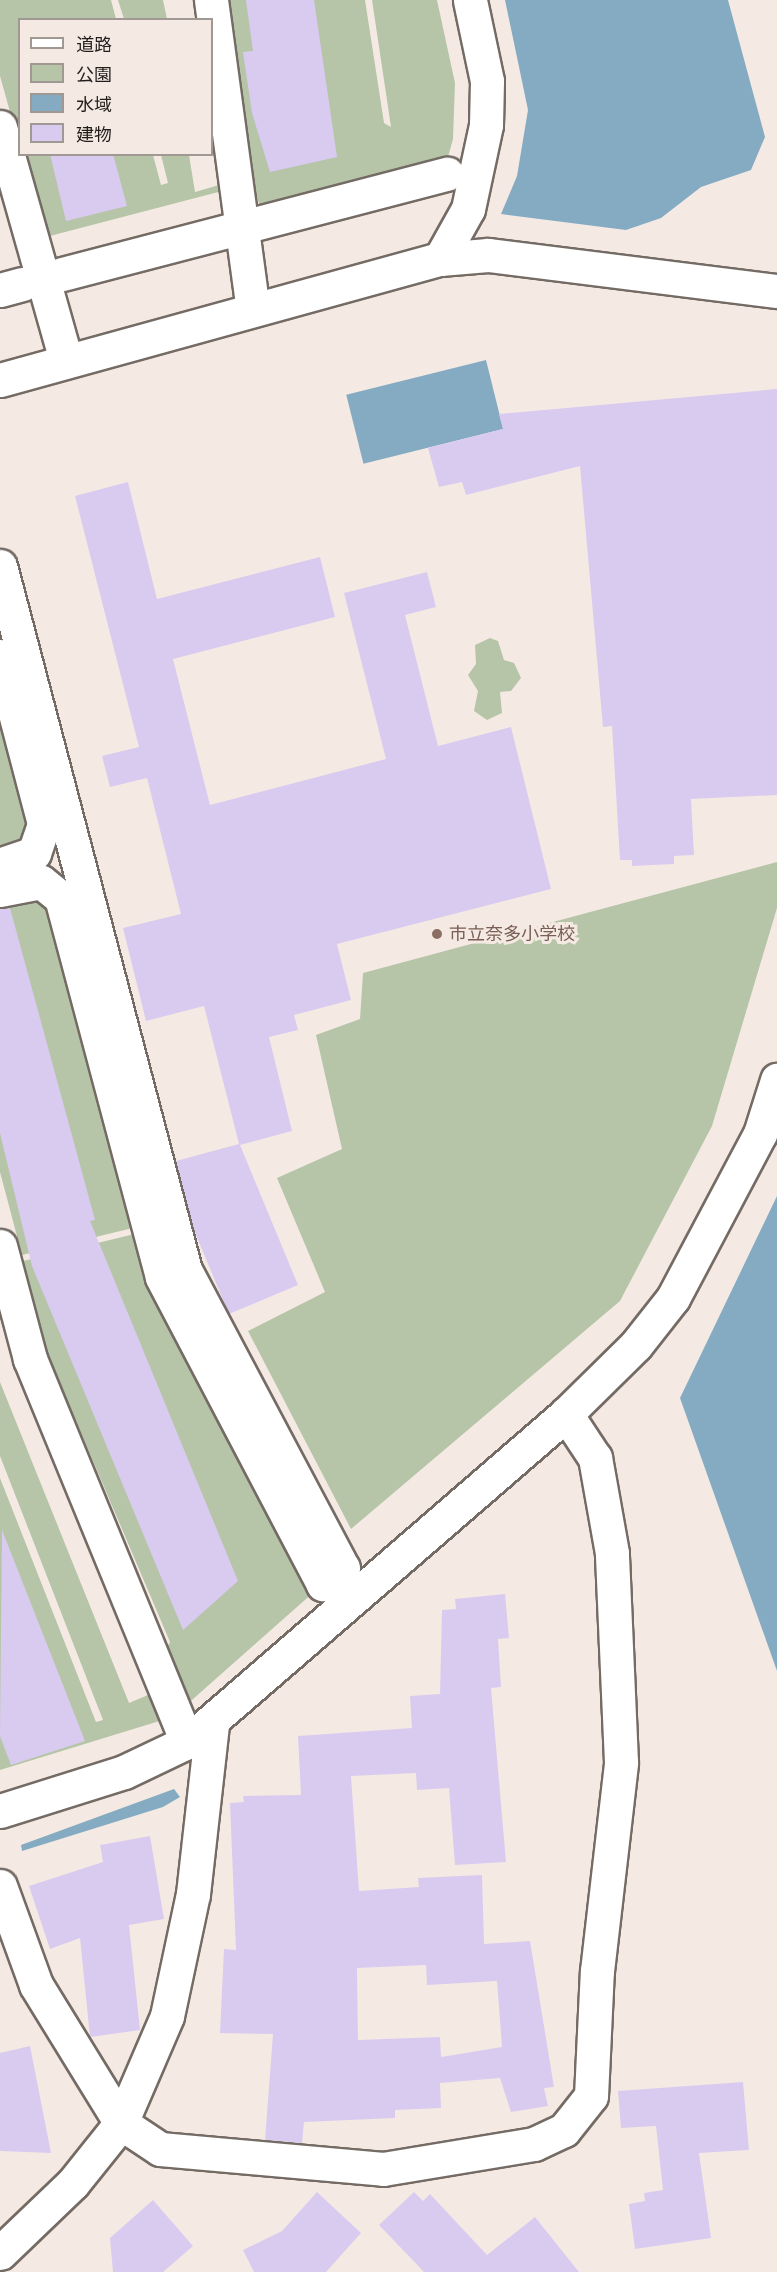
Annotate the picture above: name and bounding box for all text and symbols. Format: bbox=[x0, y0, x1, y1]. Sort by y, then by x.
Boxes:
legend bbox=[18, 18, 213, 156]
text: 道路 bbox=[76, 33, 112, 57]
text: 公園 bbox=[76, 63, 112, 87]
text: 水域 bbox=[76, 93, 112, 117]
text: 建物 bbox=[76, 123, 112, 147]
place label: 市立奈多小学校 bbox=[449, 923, 575, 945]
marker: 市立奈多小学校 bbox=[430, 927, 444, 941]

